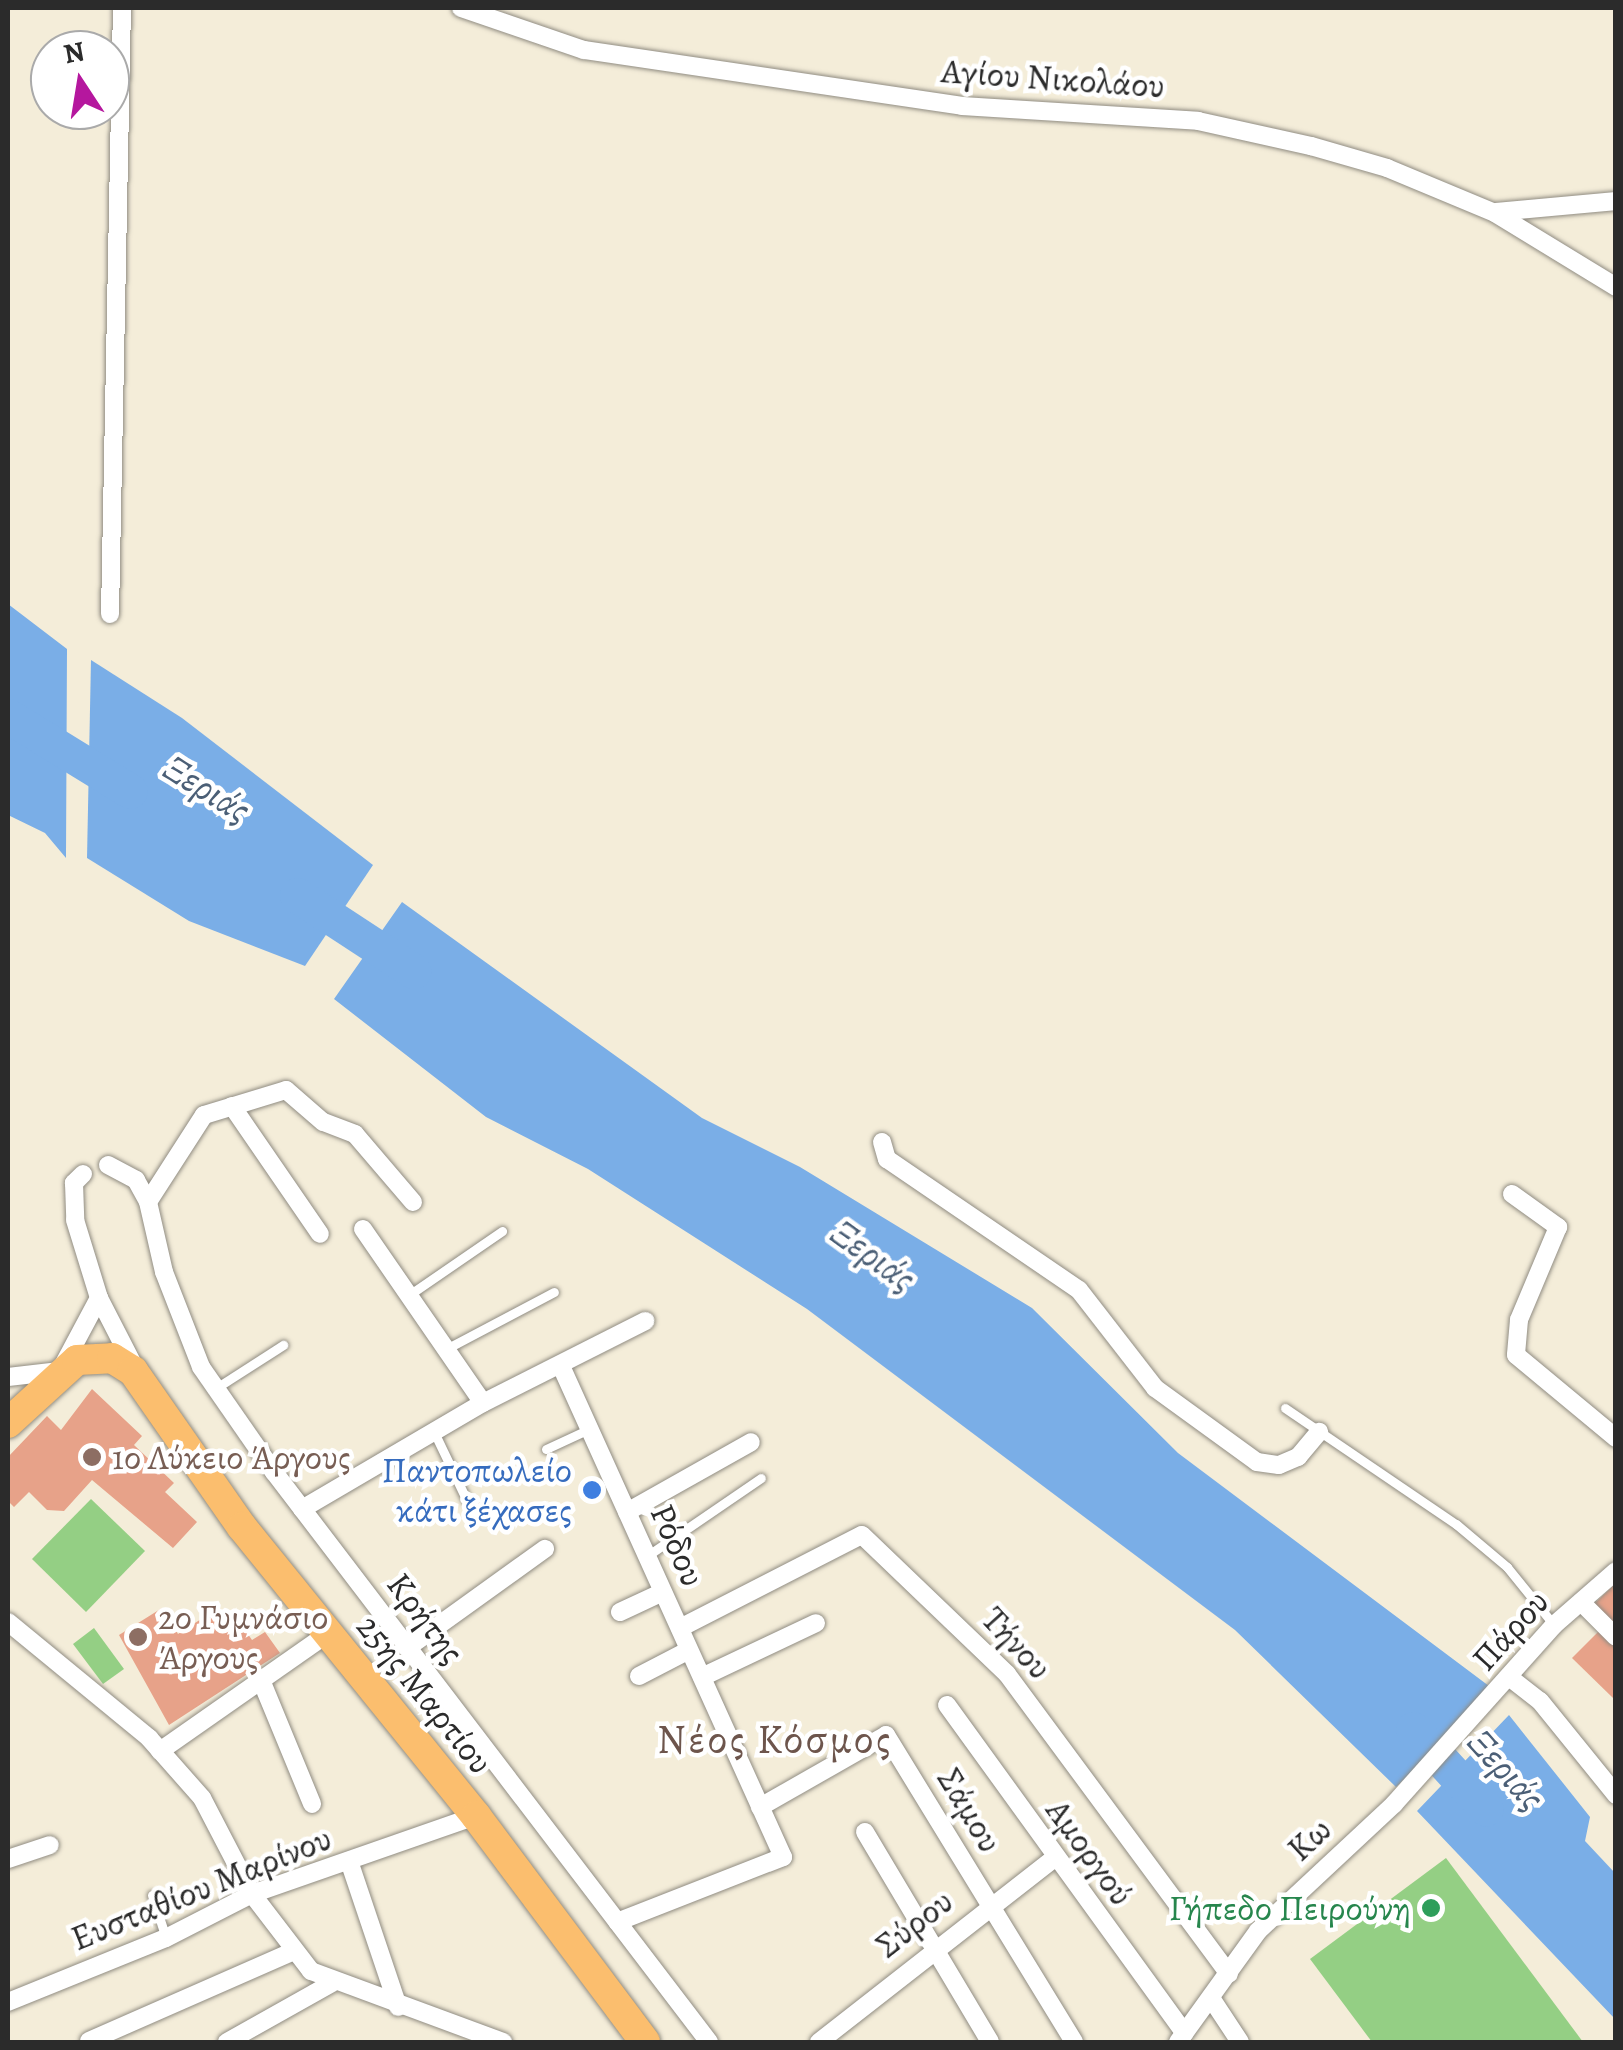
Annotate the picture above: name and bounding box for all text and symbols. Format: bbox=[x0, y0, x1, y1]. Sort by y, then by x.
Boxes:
north arrow bbox=[30, 30, 130, 130]
text: N bbox=[60, 32, 88, 73]
street label: Αγίου Νικολάου bbox=[940, 49, 1166, 107]
water label: Ξεριάς bbox=[155, 745, 259, 833]
water label: Ξεριάς bbox=[822, 1210, 924, 1302]
place label: 1ο Λύκειο Άργους bbox=[112, 1436, 351, 1478]
marker: 1ο Λύκειο Άργους bbox=[81, 1446, 103, 1468]
place label: Παντοπωλείο κάτι ξέχασες bbox=[382, 1449, 572, 1531]
marker: Παντοπωλείο κάτι ξέχασες bbox=[581, 1479, 603, 1501]
street label: Ρόδου bbox=[641, 1497, 715, 1593]
street label: Κρήτης bbox=[378, 1564, 474, 1672]
street label: Πάρου bbox=[1463, 1581, 1557, 1679]
place label: 2ο Γυμνάσιο Άργους bbox=[158, 1596, 329, 1678]
street label: Τήνου bbox=[973, 1598, 1061, 1688]
street label: 25ης Μαρτίου bbox=[348, 1606, 502, 1782]
marker: 2ο Γυμνάσιο Άργους bbox=[127, 1626, 149, 1648]
district label: Νέος Κόσμος bbox=[657, 1716, 893, 1764]
water label: Ξεριάς bbox=[1458, 1720, 1554, 1820]
street label: Σάμου bbox=[929, 1760, 1011, 1860]
street label: Αμοργού bbox=[1037, 1791, 1143, 1913]
street label: Κω bbox=[1278, 1808, 1340, 1870]
street label: Ευσταθίου Μαρίνου bbox=[65, 1817, 337, 1959]
street label: Σύρου bbox=[867, 1880, 961, 1966]
place label: Γήπεδο Πειρούνη bbox=[1169, 1887, 1411, 1929]
marker: Γήπεδο Πειρούνη bbox=[1420, 1897, 1442, 1919]

